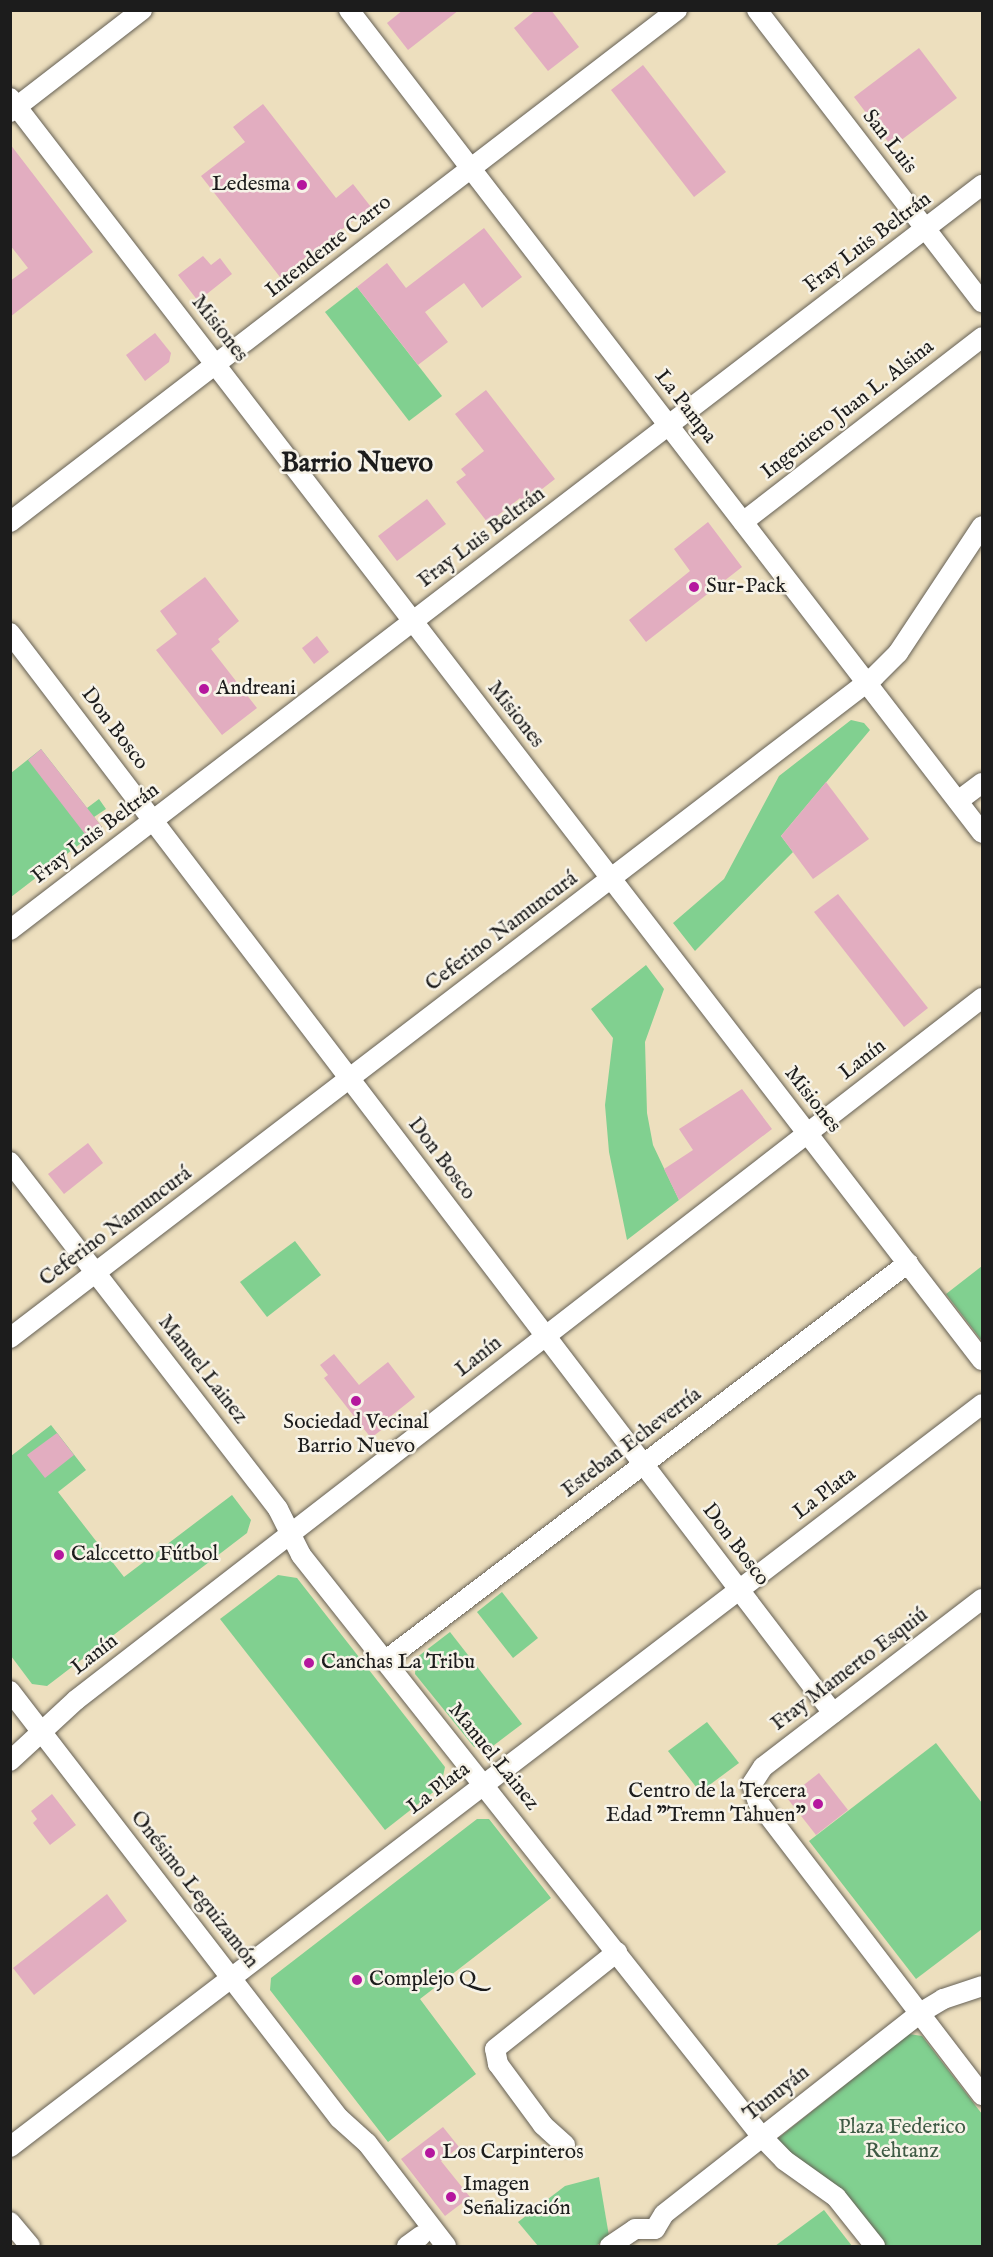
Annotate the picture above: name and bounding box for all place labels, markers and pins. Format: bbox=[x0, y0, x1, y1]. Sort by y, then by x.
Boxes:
place label: Ledesma bbox=[212, 172, 290, 198]
marker: Ledesma bbox=[295, 178, 309, 192]
place label: Sur-Pack bbox=[706, 574, 786, 600]
marker: Sur-Pack bbox=[687, 580, 701, 594]
place label: Andreani bbox=[216, 676, 296, 702]
marker: Andreani bbox=[197, 682, 211, 696]
marker: Sociedad Vecinal Barrio Nuevo bbox=[349, 1394, 363, 1408]
place label: Sociedad Vecinal Barrio Nuevo bbox=[283, 1410, 429, 1460]
place label: Calccetto Fútbol bbox=[71, 1542, 218, 1568]
marker: Calccetto Fútbol bbox=[52, 1548, 66, 1562]
place label: Canchas La Tribu bbox=[321, 1650, 475, 1676]
marker: Canchas La Tribu bbox=[302, 1656, 316, 1670]
place label: Centro de la Tercera Edad "Tremn Tahuen" bbox=[606, 1779, 806, 1829]
marker: Centro de la Tercera Edad "Tremn Tahuen" bbox=[811, 1797, 825, 1811]
place label: Complejo Q bbox=[369, 1967, 476, 1993]
marker: Complejo Q bbox=[350, 1973, 364, 1987]
place label: Los Carpinteros bbox=[442, 2140, 584, 2166]
marker: Los Carpinteros bbox=[423, 2146, 437, 2160]
place label: Imagen Señalización bbox=[463, 2172, 571, 2222]
marker: Imagen Señalización bbox=[444, 2190, 458, 2204]

